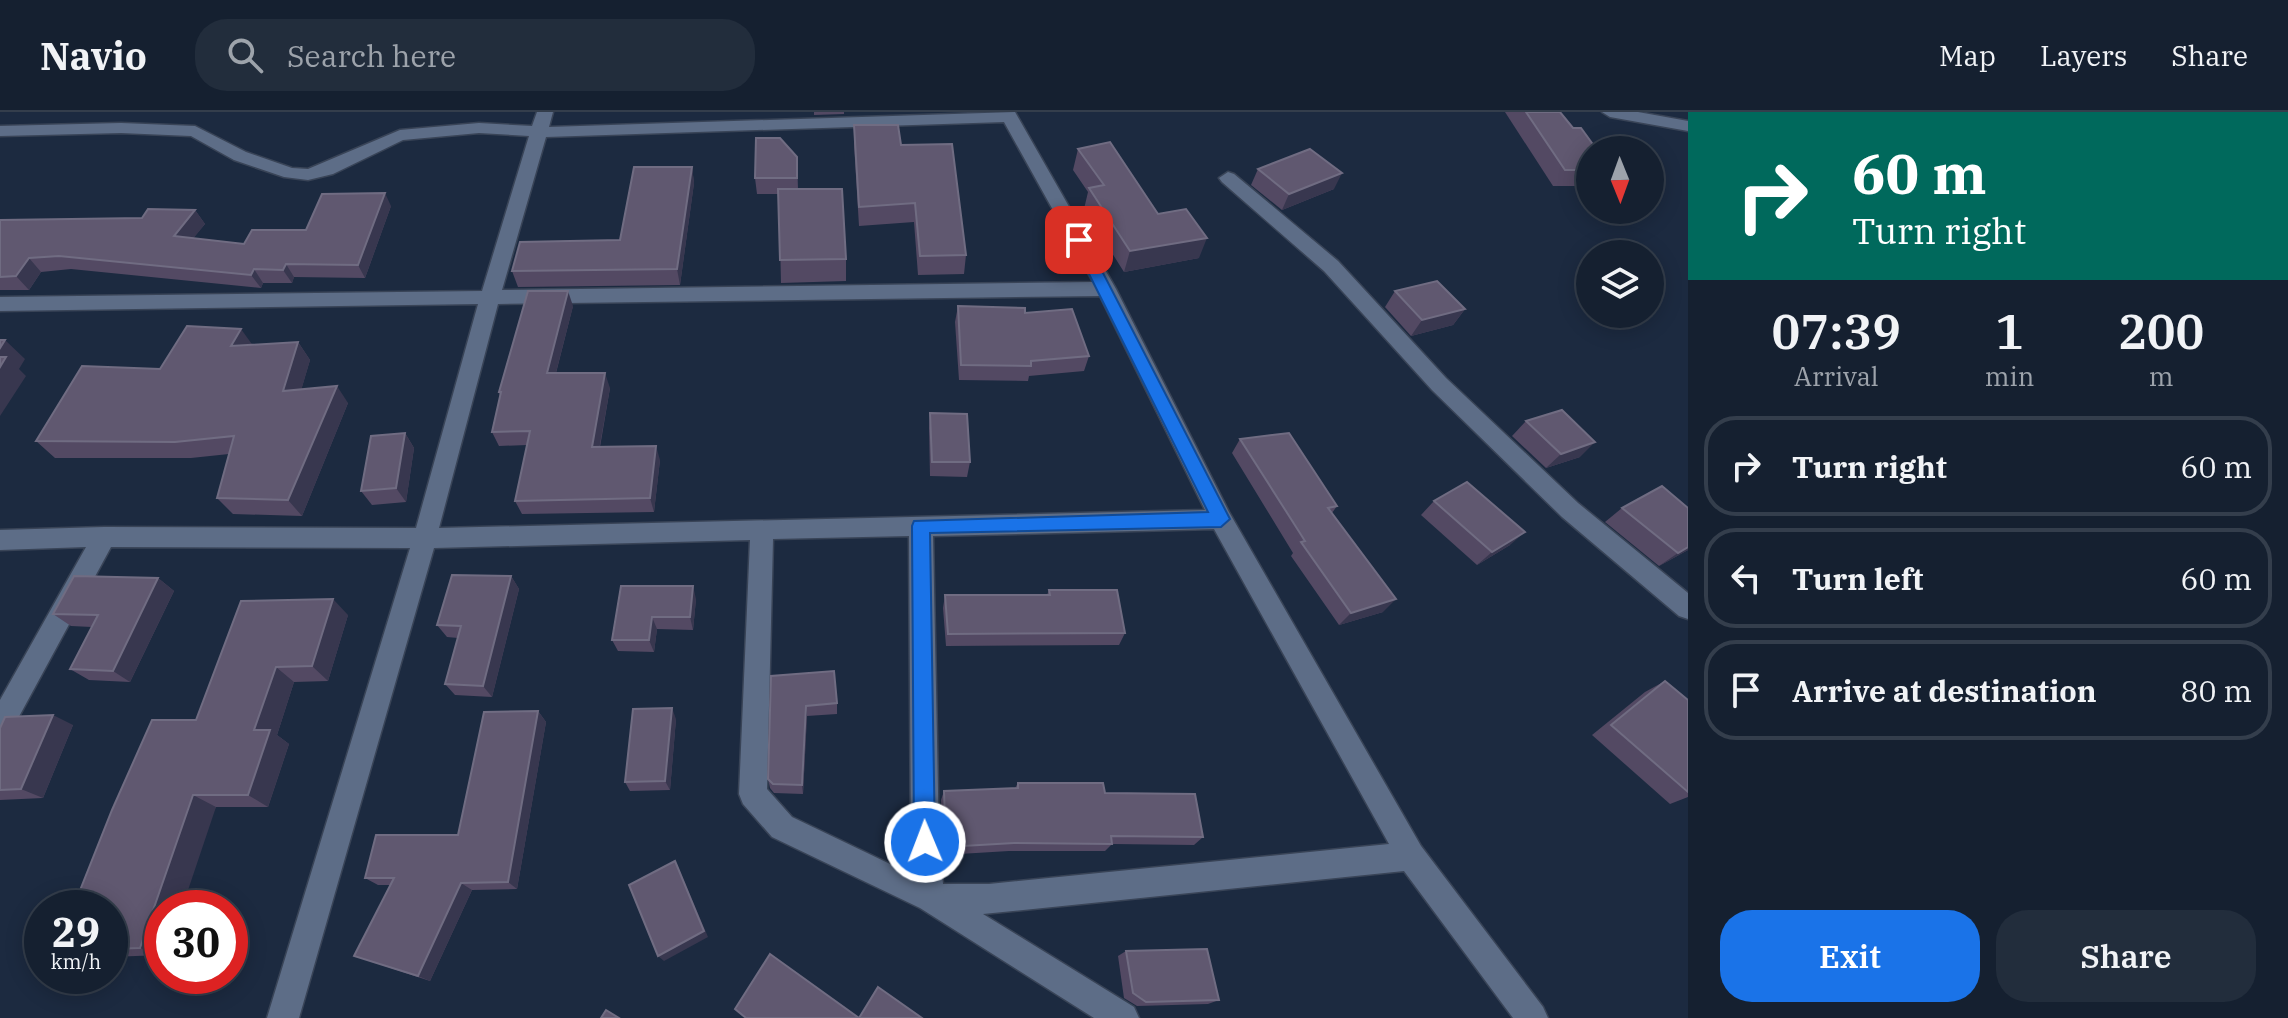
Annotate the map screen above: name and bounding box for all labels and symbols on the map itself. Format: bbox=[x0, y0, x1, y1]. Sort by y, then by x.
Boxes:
north arrow bbox=[1576, 136, 1664, 224]
pin bbox=[1045, 206, 1113, 274]
position arrow bbox=[883, 800, 967, 884]
speed limit sign: 30 bbox=[144, 890, 248, 994]

